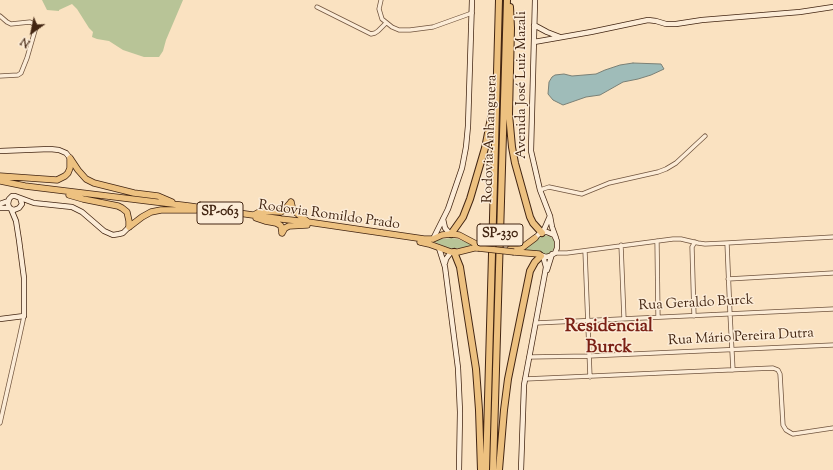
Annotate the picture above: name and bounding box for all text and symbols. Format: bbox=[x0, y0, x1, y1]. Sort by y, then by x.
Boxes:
street label: Avenida José Luiz Mazali bbox=[515, 11, 531, 159]
north arrow bbox=[12, 12, 52, 52]
text: N bbox=[17, 33, 34, 51]
street label: Rodovia Anhanguera bbox=[480, 74, 502, 204]
street label: Rodovia Romildo Prado bbox=[257, 198, 401, 234]
road number: SP-063 bbox=[197, 202, 243, 224]
road number: SP-330 bbox=[477, 224, 523, 246]
street label: Rua Geraldo Burck bbox=[638, 293, 754, 315]
district label: Residencial Burck bbox=[565, 317, 653, 360]
street label: Rua Mário Pereira Dutra bbox=[668, 326, 814, 350]

